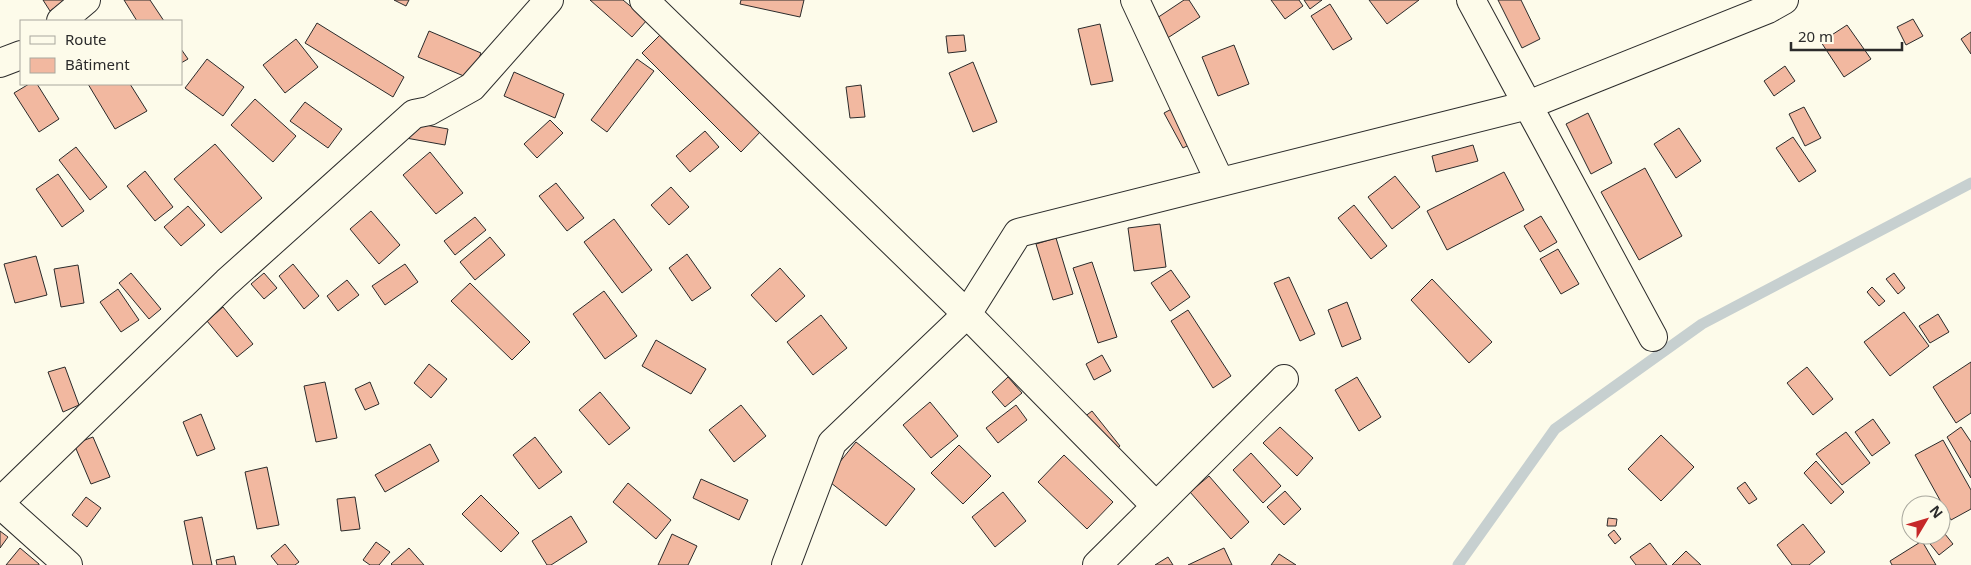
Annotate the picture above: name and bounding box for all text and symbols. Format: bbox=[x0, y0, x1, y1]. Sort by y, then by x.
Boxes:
legend bbox=[20, 20, 182, 85]
scale bar bbox=[1791, 20, 1902, 52]
text: 20 m bbox=[1798, 26, 1833, 46]
text: Route bbox=[65, 29, 107, 49]
text: Bâtiment bbox=[65, 54, 130, 74]
north arrow bbox=[1901, 495, 1951, 545]
text: N bbox=[1926, 501, 1948, 522]

